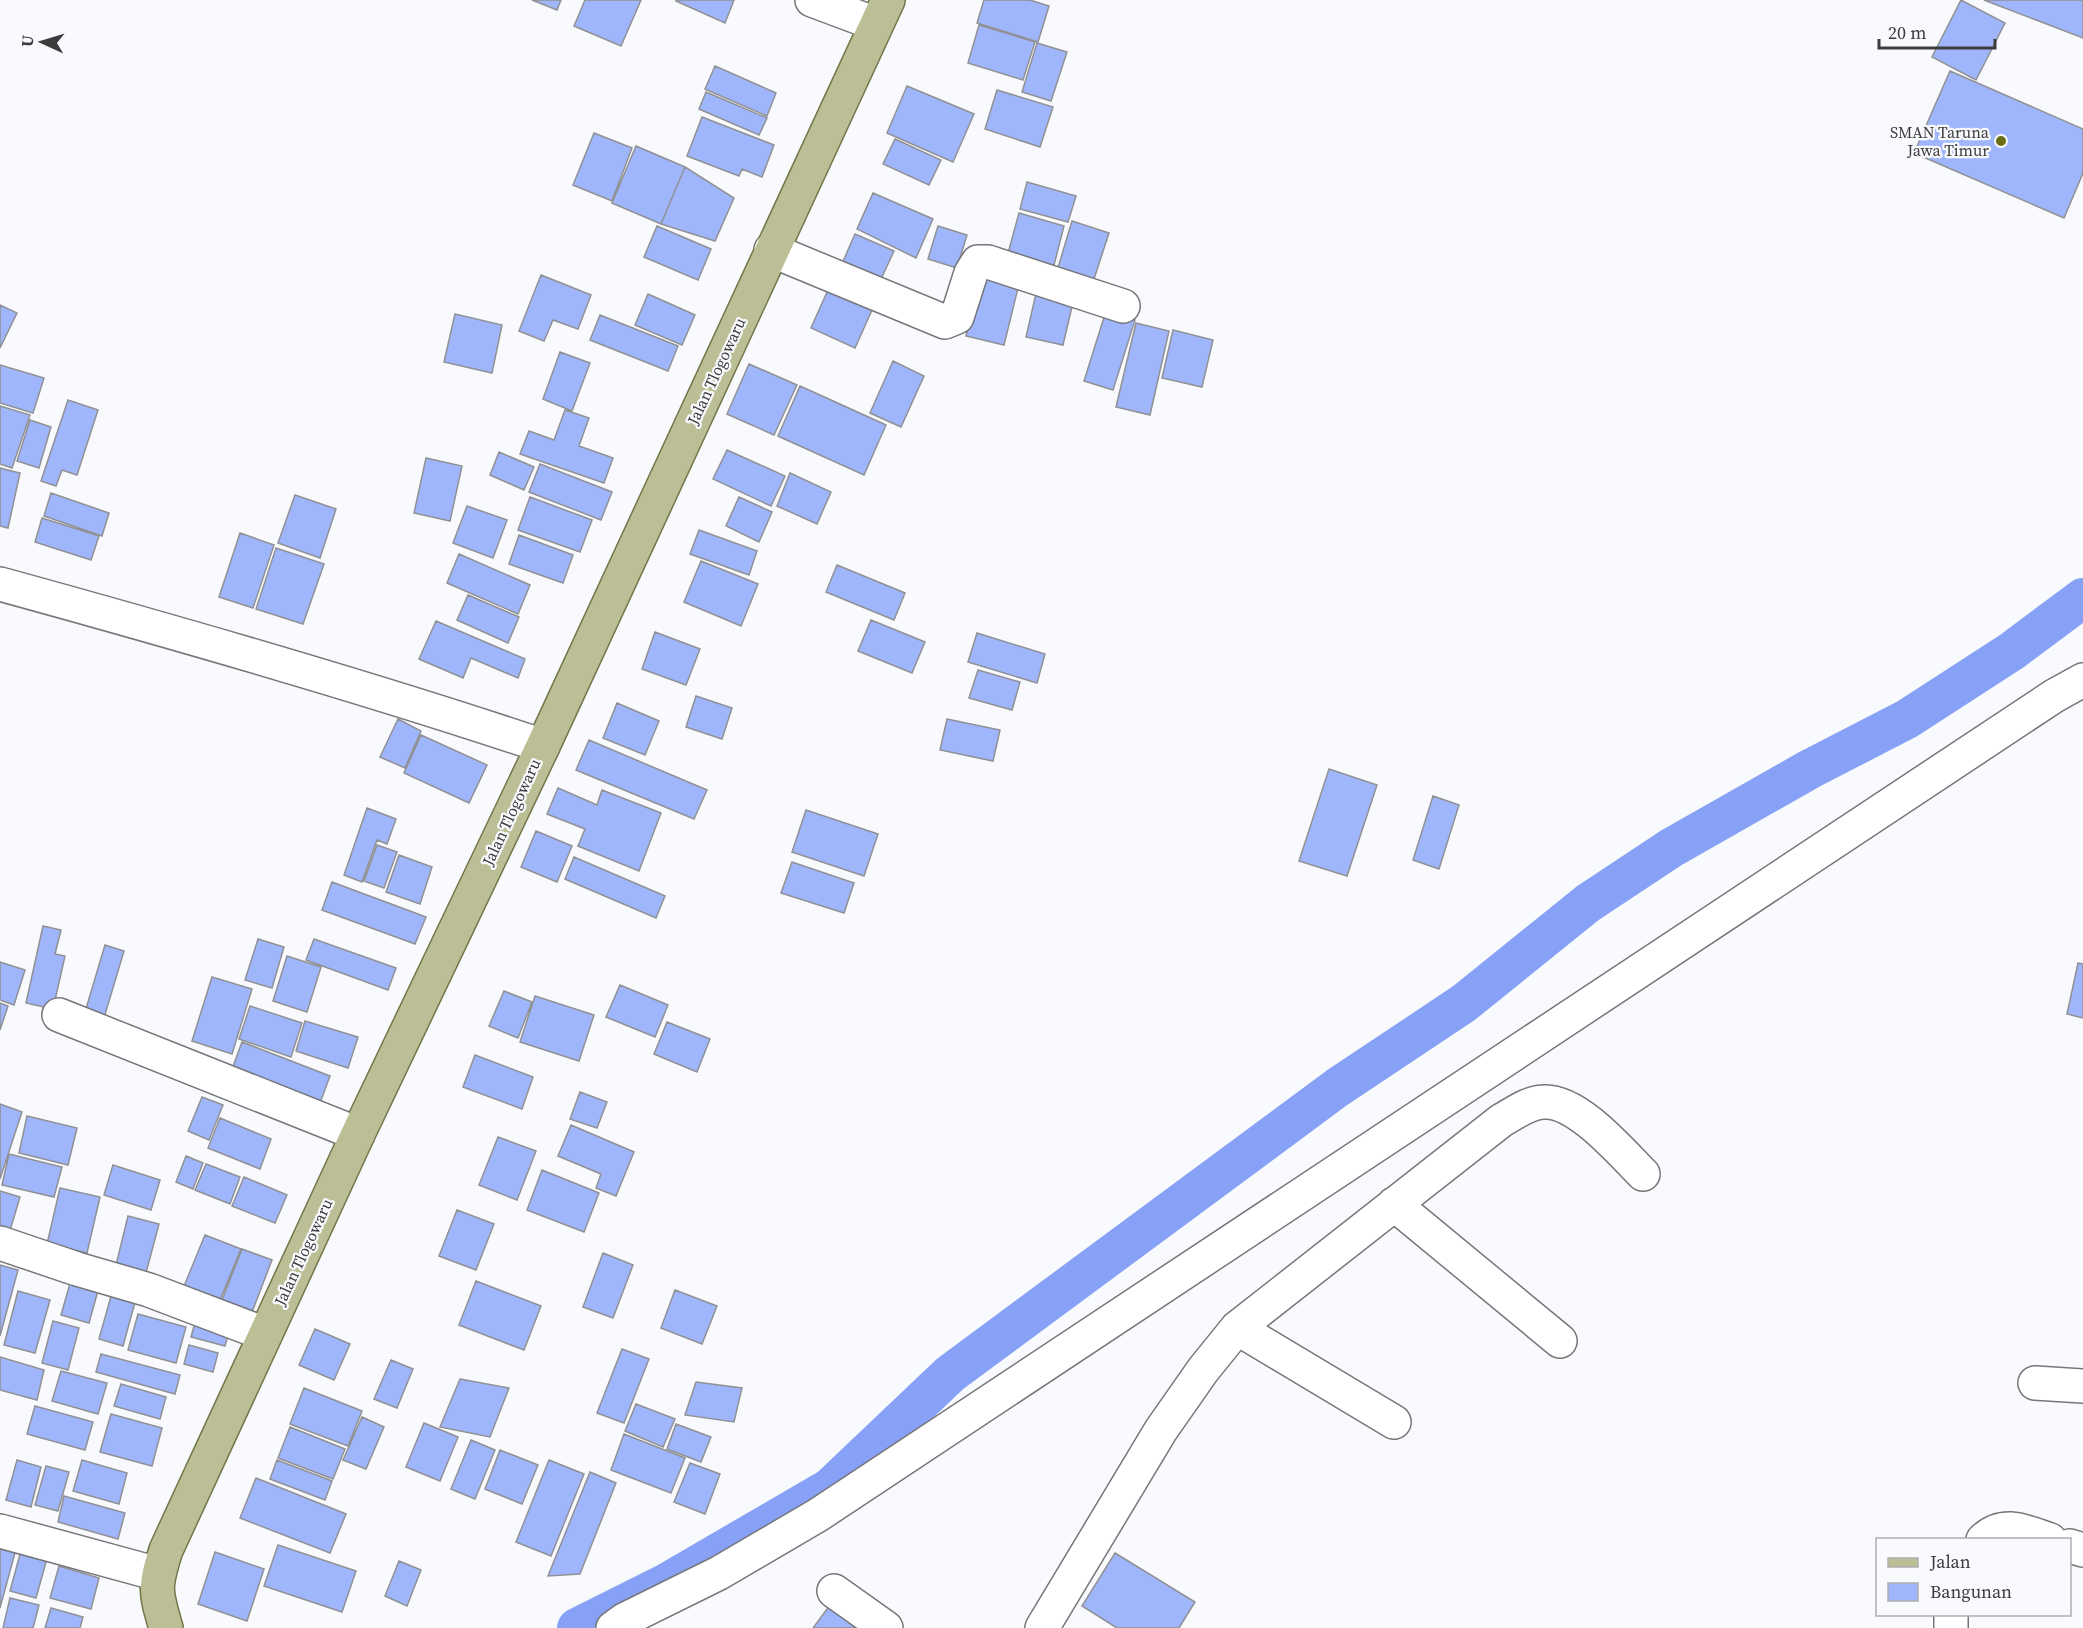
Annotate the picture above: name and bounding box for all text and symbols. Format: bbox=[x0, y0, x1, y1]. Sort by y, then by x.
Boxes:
north arrow bbox=[12, 12, 72, 72]
scale bar bbox=[1879, 12, 1994, 50]
text: 20 m bbox=[1888, 20, 1926, 45]
text: U bbox=[16, 34, 38, 48]
place label: SMAN Taruna Jawa Timur bbox=[1890, 121, 1990, 161]
marker: SMAN Taruna Jawa Timur bbox=[1994, 134, 2008, 148]
street label: Jalan Tlogowaru bbox=[681, 314, 750, 429]
street label: Jalan Tlogowaru bbox=[476, 755, 545, 870]
street label: Jalan Tlogowaru bbox=[268, 1195, 337, 1310]
legend bbox=[1876, 1538, 2071, 1616]
text: Jalan bbox=[1929, 1549, 1971, 1574]
text: Bangunan bbox=[1930, 1579, 2012, 1604]

